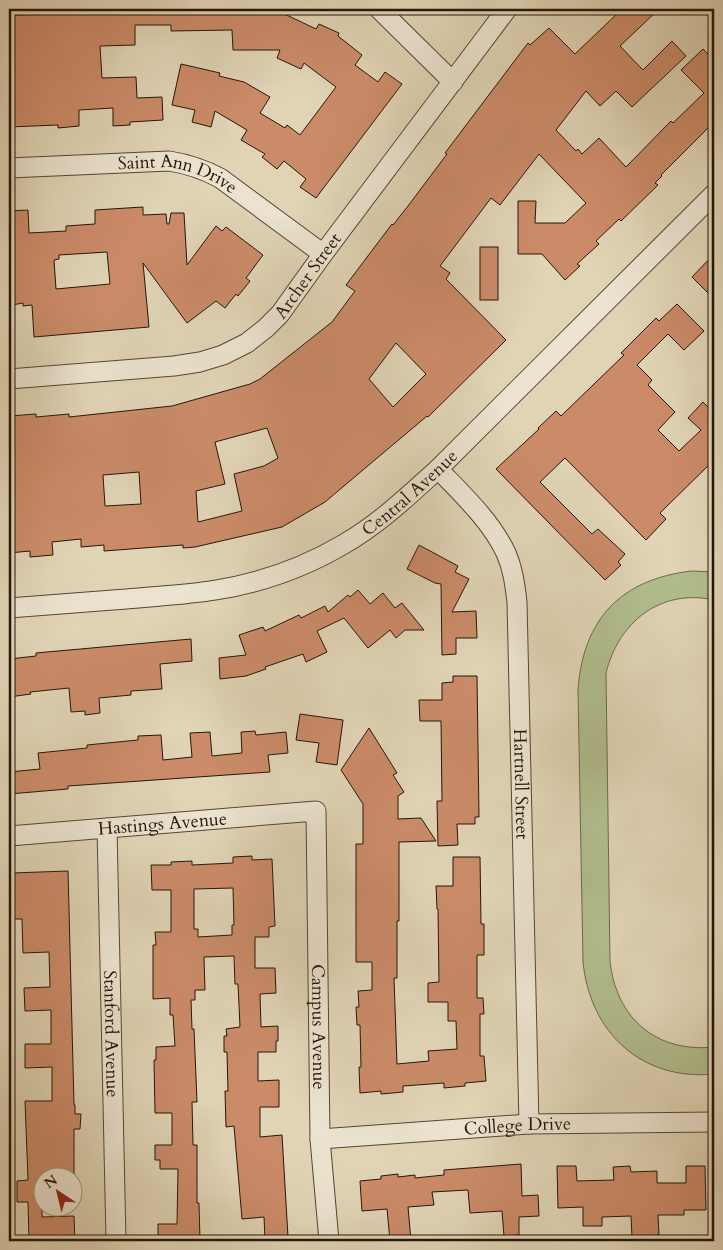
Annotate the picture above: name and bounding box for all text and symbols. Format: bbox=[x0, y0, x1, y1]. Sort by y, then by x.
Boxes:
street label: Saint Ann Drive bbox=[117, 148, 243, 199]
street label: Archer Street bbox=[268, 227, 347, 324]
street label: Central Avenue bbox=[356, 444, 463, 542]
street label: Hartnell Street bbox=[507, 728, 535, 840]
street label: Hastings Avenue bbox=[97, 806, 228, 841]
street label: Campus Avenue bbox=[305, 964, 332, 1090]
street label: Stanford Avenue bbox=[98, 970, 125, 1098]
street label: College Drive bbox=[463, 1111, 571, 1141]
north arrow bbox=[32, 1168, 82, 1218]
text: N bbox=[40, 1170, 61, 1193]

